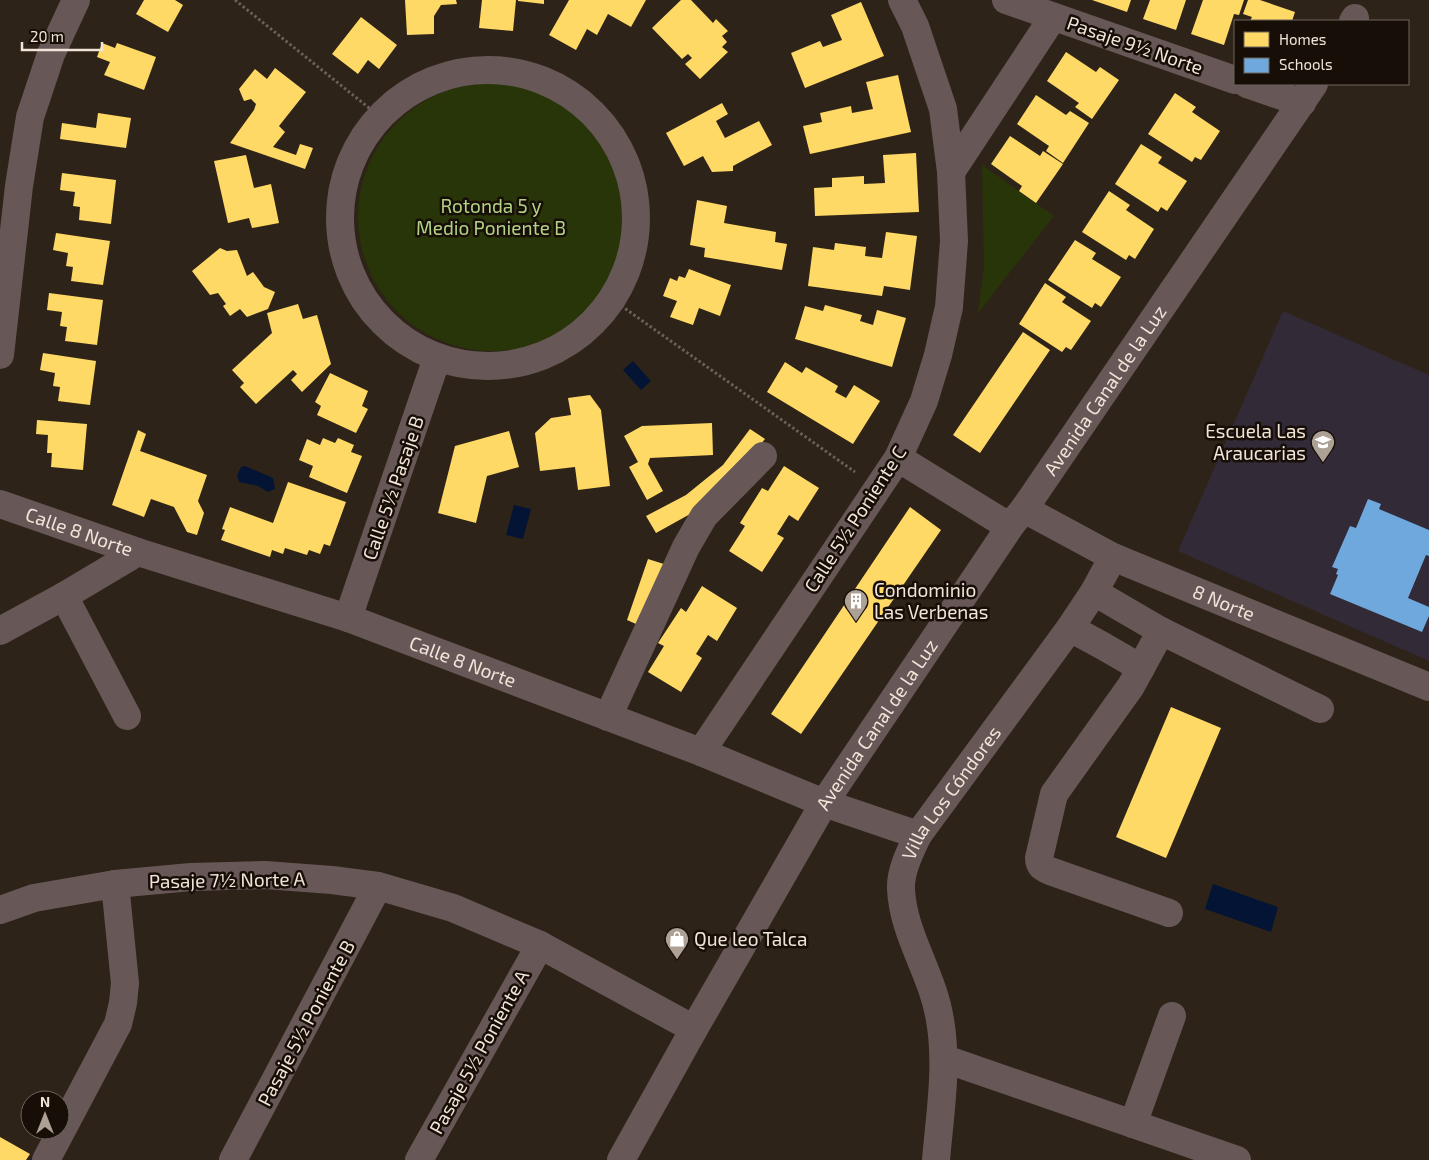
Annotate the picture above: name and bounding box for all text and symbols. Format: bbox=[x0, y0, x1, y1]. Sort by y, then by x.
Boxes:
street label: Pasaje 9½ Norte bbox=[1064, 11, 1206, 79]
scale bar bbox=[22, 20, 102, 52]
legend bbox=[1234, 20, 1409, 85]
text: 20 m bbox=[30, 27, 64, 45]
text: Homes bbox=[1279, 30, 1326, 48]
text: Schools bbox=[1279, 55, 1333, 73]
park label: Rotonda 5 y Medio Poniente B bbox=[416, 194, 566, 239]
street label: Avenida Canal de la Luz bbox=[1038, 300, 1171, 480]
street label: Calle 5½ Pasaje B bbox=[357, 413, 428, 563]
place label: Escuela Las Araucarias bbox=[1205, 419, 1306, 464]
school or university icon: Escuela Las Araucarias bbox=[1310, 429, 1336, 463]
street label: Calle 5½ Poniente C bbox=[799, 441, 911, 596]
street label: Calle 8 Norte bbox=[23, 502, 136, 560]
place label: Condominio Las Verbenas bbox=[874, 578, 988, 623]
street label: 8 Norte bbox=[1190, 579, 1259, 625]
building icon: Condominio Las Verbenas bbox=[843, 588, 869, 622]
street label: Calle 8 Norte bbox=[406, 630, 519, 692]
street label: Avenida Canal de la Luz bbox=[810, 635, 942, 814]
street label: Villa Los Cóndores bbox=[896, 721, 1005, 863]
street label: Pasaje 7½ Norte A bbox=[149, 867, 306, 892]
shop icon: Que leo Talca bbox=[664, 926, 690, 960]
place label: Que leo Talca bbox=[694, 927, 807, 950]
street label: Pasaje 5½ Poniente B bbox=[252, 936, 359, 1110]
street label: Pasaje 5½ Poniente A bbox=[424, 966, 533, 1138]
north arrow bbox=[20, 1090, 70, 1140]
text: N bbox=[40, 1093, 50, 1110]

